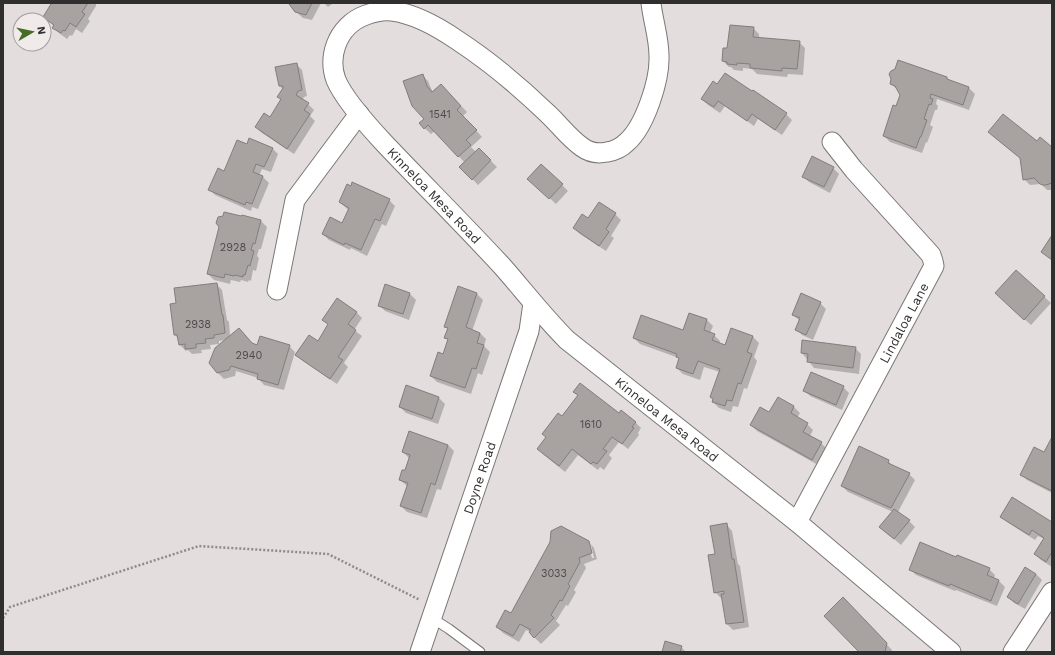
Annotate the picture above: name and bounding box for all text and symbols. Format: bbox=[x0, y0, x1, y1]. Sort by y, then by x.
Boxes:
north arrow bbox=[12, 12, 52, 52]
text: N bbox=[34, 25, 48, 36]
house number: 1541 bbox=[429, 108, 451, 121]
street label: Kinneloa Mesa Road bbox=[384, 144, 484, 247]
house number: 2928 bbox=[220, 241, 246, 254]
street label: Lindaloa Lane bbox=[877, 280, 932, 366]
house number: 2938 bbox=[185, 318, 211, 331]
house number: 2940 bbox=[236, 349, 263, 362]
street label: Kinneloa Mesa Road bbox=[612, 374, 721, 465]
house number: 1610 bbox=[580, 418, 602, 431]
street label: Doyne Road bbox=[460, 440, 499, 516]
house number: 3033 bbox=[541, 567, 567, 580]

